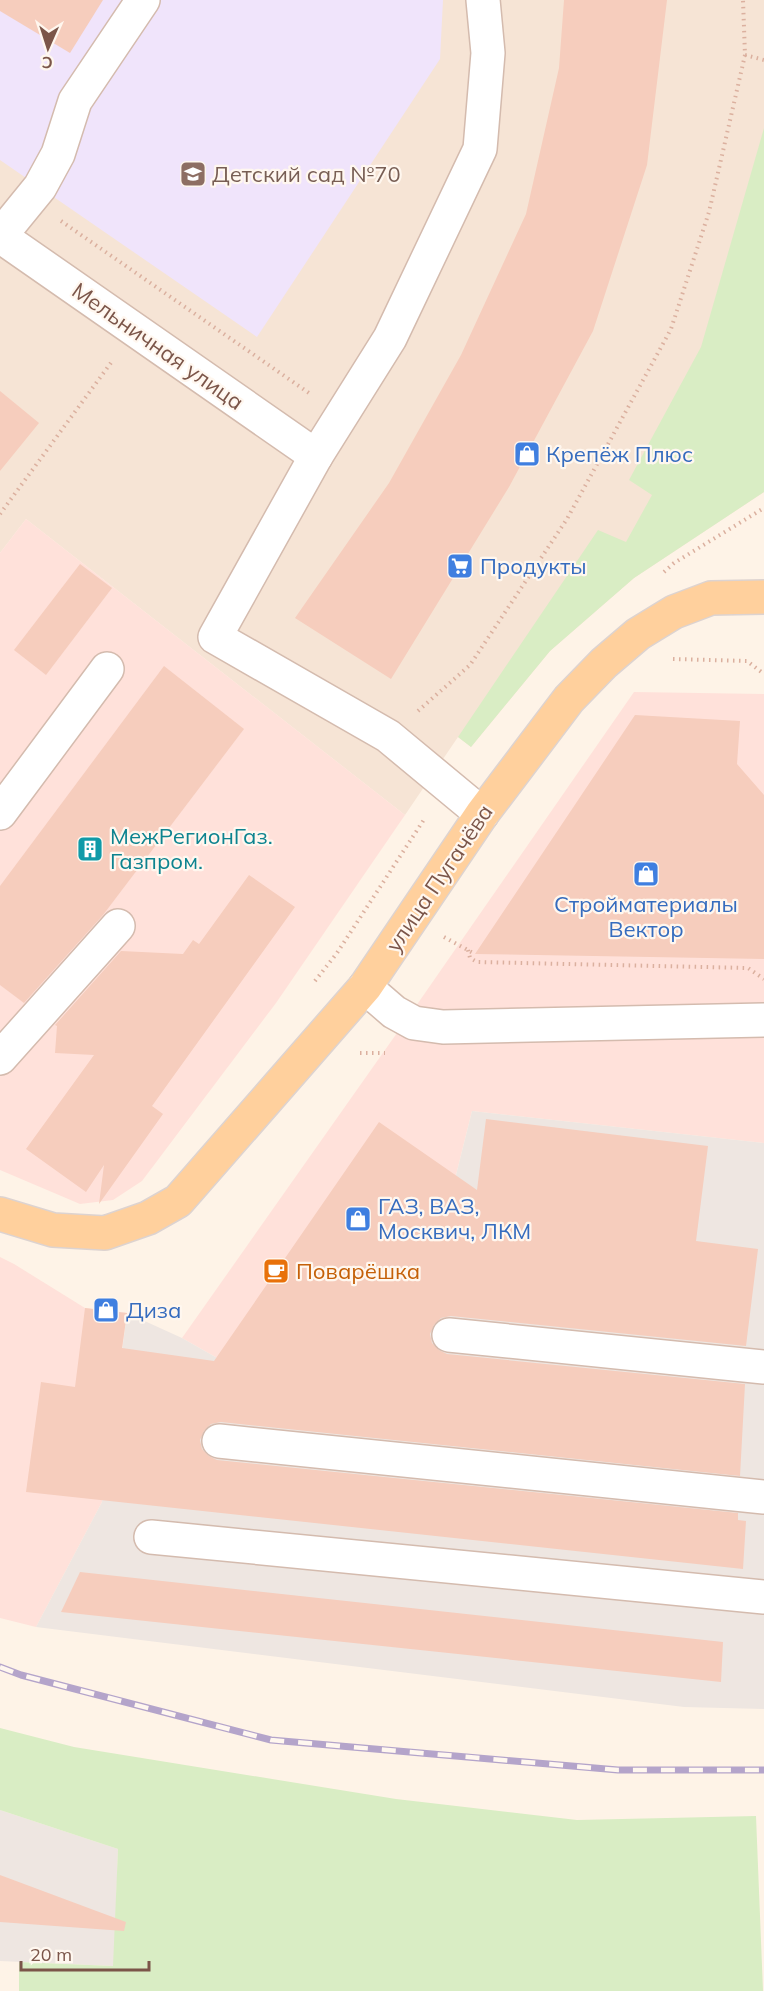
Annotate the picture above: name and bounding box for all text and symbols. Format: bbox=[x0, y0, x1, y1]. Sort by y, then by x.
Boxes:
north arrow bbox=[18, 18, 78, 78]
text: С bbox=[41, 53, 53, 73]
school or university icon: Детский сад №70 bbox=[178, 159, 208, 189]
place label: Детский сад №70 bbox=[212, 160, 401, 188]
street label: Мельничная улица bbox=[67, 276, 249, 416]
shop icon: Крепёж Плюс bbox=[512, 439, 542, 469]
place label: Крепёж Плюс bbox=[546, 440, 693, 468]
supermarket icon: Продукты bbox=[445, 551, 475, 581]
place label: Продукты bbox=[480, 552, 587, 580]
street label: улица Пугачёва bbox=[379, 799, 499, 957]
place label: МежРегионГаз. Газпром. bbox=[110, 822, 273, 875]
building icon: МежРегионГаз. Газпром. bbox=[75, 834, 105, 864]
shop icon: Стройматериалы Вектор bbox=[631, 859, 661, 889]
place label: Стройматериалы Вектор bbox=[554, 890, 738, 943]
place label: ГАЗ, ВАЗ, Москвич, ЛКМ bbox=[378, 1192, 531, 1245]
shop icon: ГАЗ, ВАЗ, Москвич, ЛКМ bbox=[343, 1204, 373, 1234]
cafe icon: Поварёшка bbox=[261, 1256, 291, 1286]
place label: Поварёшка bbox=[296, 1257, 420, 1285]
shop icon: Диза bbox=[91, 1295, 121, 1325]
place label: Диза bbox=[126, 1296, 181, 1324]
scale bar bbox=[21, 1934, 148, 1972]
text: 20 m bbox=[30, 1943, 72, 1966]

